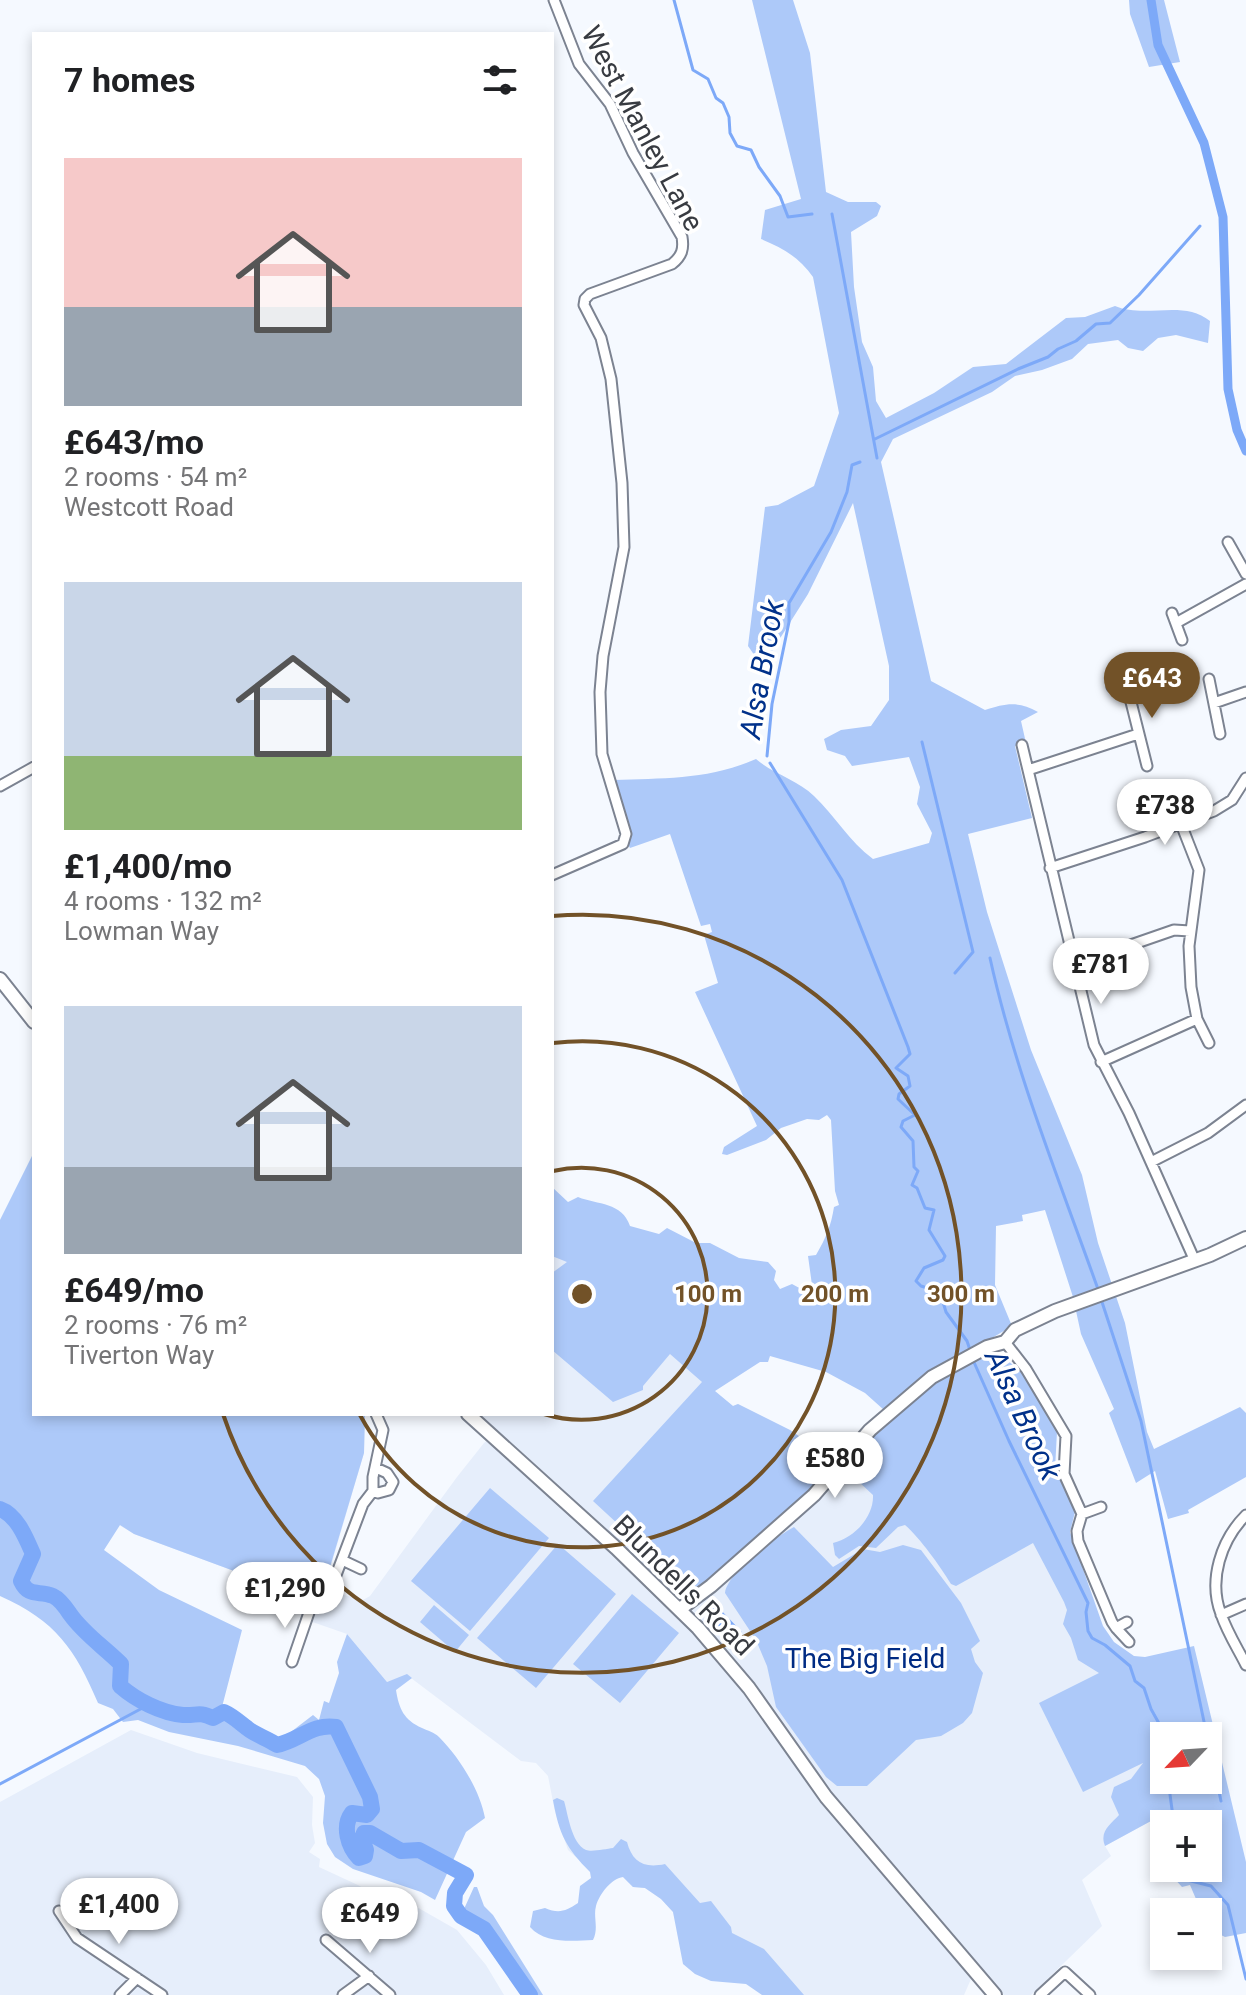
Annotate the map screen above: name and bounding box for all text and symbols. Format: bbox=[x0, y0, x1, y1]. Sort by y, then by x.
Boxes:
street label: West Manley Lane bbox=[575, 20, 710, 236]
icon: filters bbox=[478, 58, 522, 102]
text: 7 homes bbox=[64, 60, 195, 100]
icon: home bbox=[221, 210, 365, 354]
text: £643/mo bbox=[64, 422, 204, 462]
text: 2 rooms · 54 m² bbox=[64, 462, 247, 492]
text: Westcott Road bbox=[64, 492, 234, 522]
water label: Alsa Brook bbox=[732, 596, 791, 743]
icon: home bbox=[221, 634, 365, 778]
pin: £643 bbox=[1105, 652, 1199, 720]
text: £643 bbox=[1122, 663, 1182, 693]
pin: £738 bbox=[1118, 779, 1212, 847]
text: £738 bbox=[1135, 790, 1195, 820]
text: £1,400/mo bbox=[64, 846, 232, 886]
text: 4 rooms · 132 m² bbox=[64, 886, 262, 916]
text: Lowman Way bbox=[64, 916, 219, 946]
pin: £781 bbox=[1054, 938, 1148, 1006]
text: £781 bbox=[1071, 949, 1131, 979]
icon: home bbox=[221, 1058, 365, 1202]
text: £649/mo bbox=[64, 1270, 204, 1310]
centre of rings bbox=[568, 1280, 596, 1308]
text: 100 m bbox=[674, 1280, 742, 1308]
text: 200 m bbox=[801, 1280, 869, 1308]
text: 300 m bbox=[927, 1280, 995, 1308]
text: 2 rooms · 76 m² bbox=[64, 1310, 247, 1340]
text: Tiverton Way bbox=[64, 1340, 214, 1370]
water label: Alsa Brook bbox=[977, 1342, 1069, 1487]
pin: £580 bbox=[788, 1432, 882, 1500]
text: £580 bbox=[805, 1443, 865, 1473]
street label: Blundells Road bbox=[607, 1508, 761, 1662]
pin: £1,290 bbox=[220, 1562, 350, 1630]
text: £1,290 bbox=[244, 1573, 326, 1603]
park label: The Big Field bbox=[785, 1642, 945, 1675]
north arrow bbox=[1150, 1722, 1222, 1794]
map controls bbox=[1150, 1722, 1222, 1970]
button: + bbox=[1150, 1810, 1222, 1882]
pin: £1,400 bbox=[54, 1878, 184, 1946]
pin: £649 bbox=[323, 1887, 417, 1955]
text: £1,400 bbox=[78, 1889, 160, 1919]
text: £649 bbox=[340, 1898, 400, 1928]
button: − bbox=[1150, 1898, 1222, 1970]

